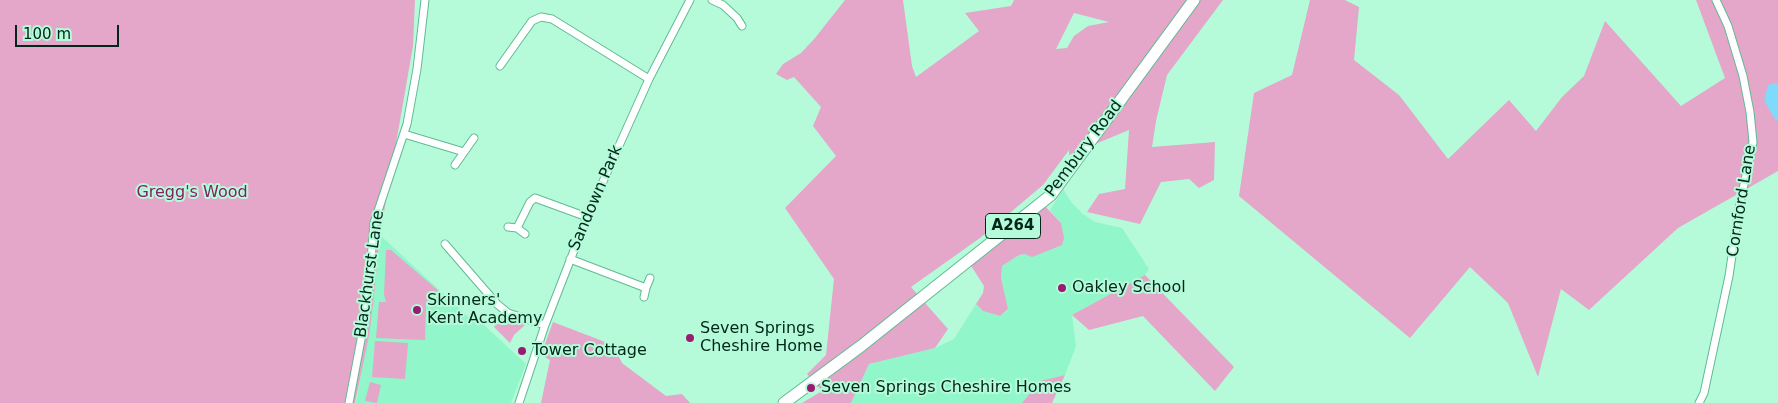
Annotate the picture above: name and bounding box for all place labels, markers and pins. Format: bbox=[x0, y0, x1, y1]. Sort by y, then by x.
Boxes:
place label: Oakley School bbox=[1072, 278, 1186, 298]
marker: Oakley School bbox=[1056, 282, 1068, 294]
place label: Skinners' Kent Academy bbox=[427, 291, 542, 329]
marker: Skinners' Kent Academy bbox=[411, 304, 423, 316]
place label: Seven Springs Cheshire Home bbox=[700, 319, 822, 357]
marker: Seven Springs Cheshire Home bbox=[684, 332, 696, 344]
place label: Tower Cottage bbox=[532, 341, 647, 361]
marker: Tower Cottage bbox=[516, 345, 528, 357]
place label: Seven Springs Cheshire Homes bbox=[821, 378, 1071, 398]
marker: Seven Springs Cheshire Homes bbox=[805, 382, 817, 394]

